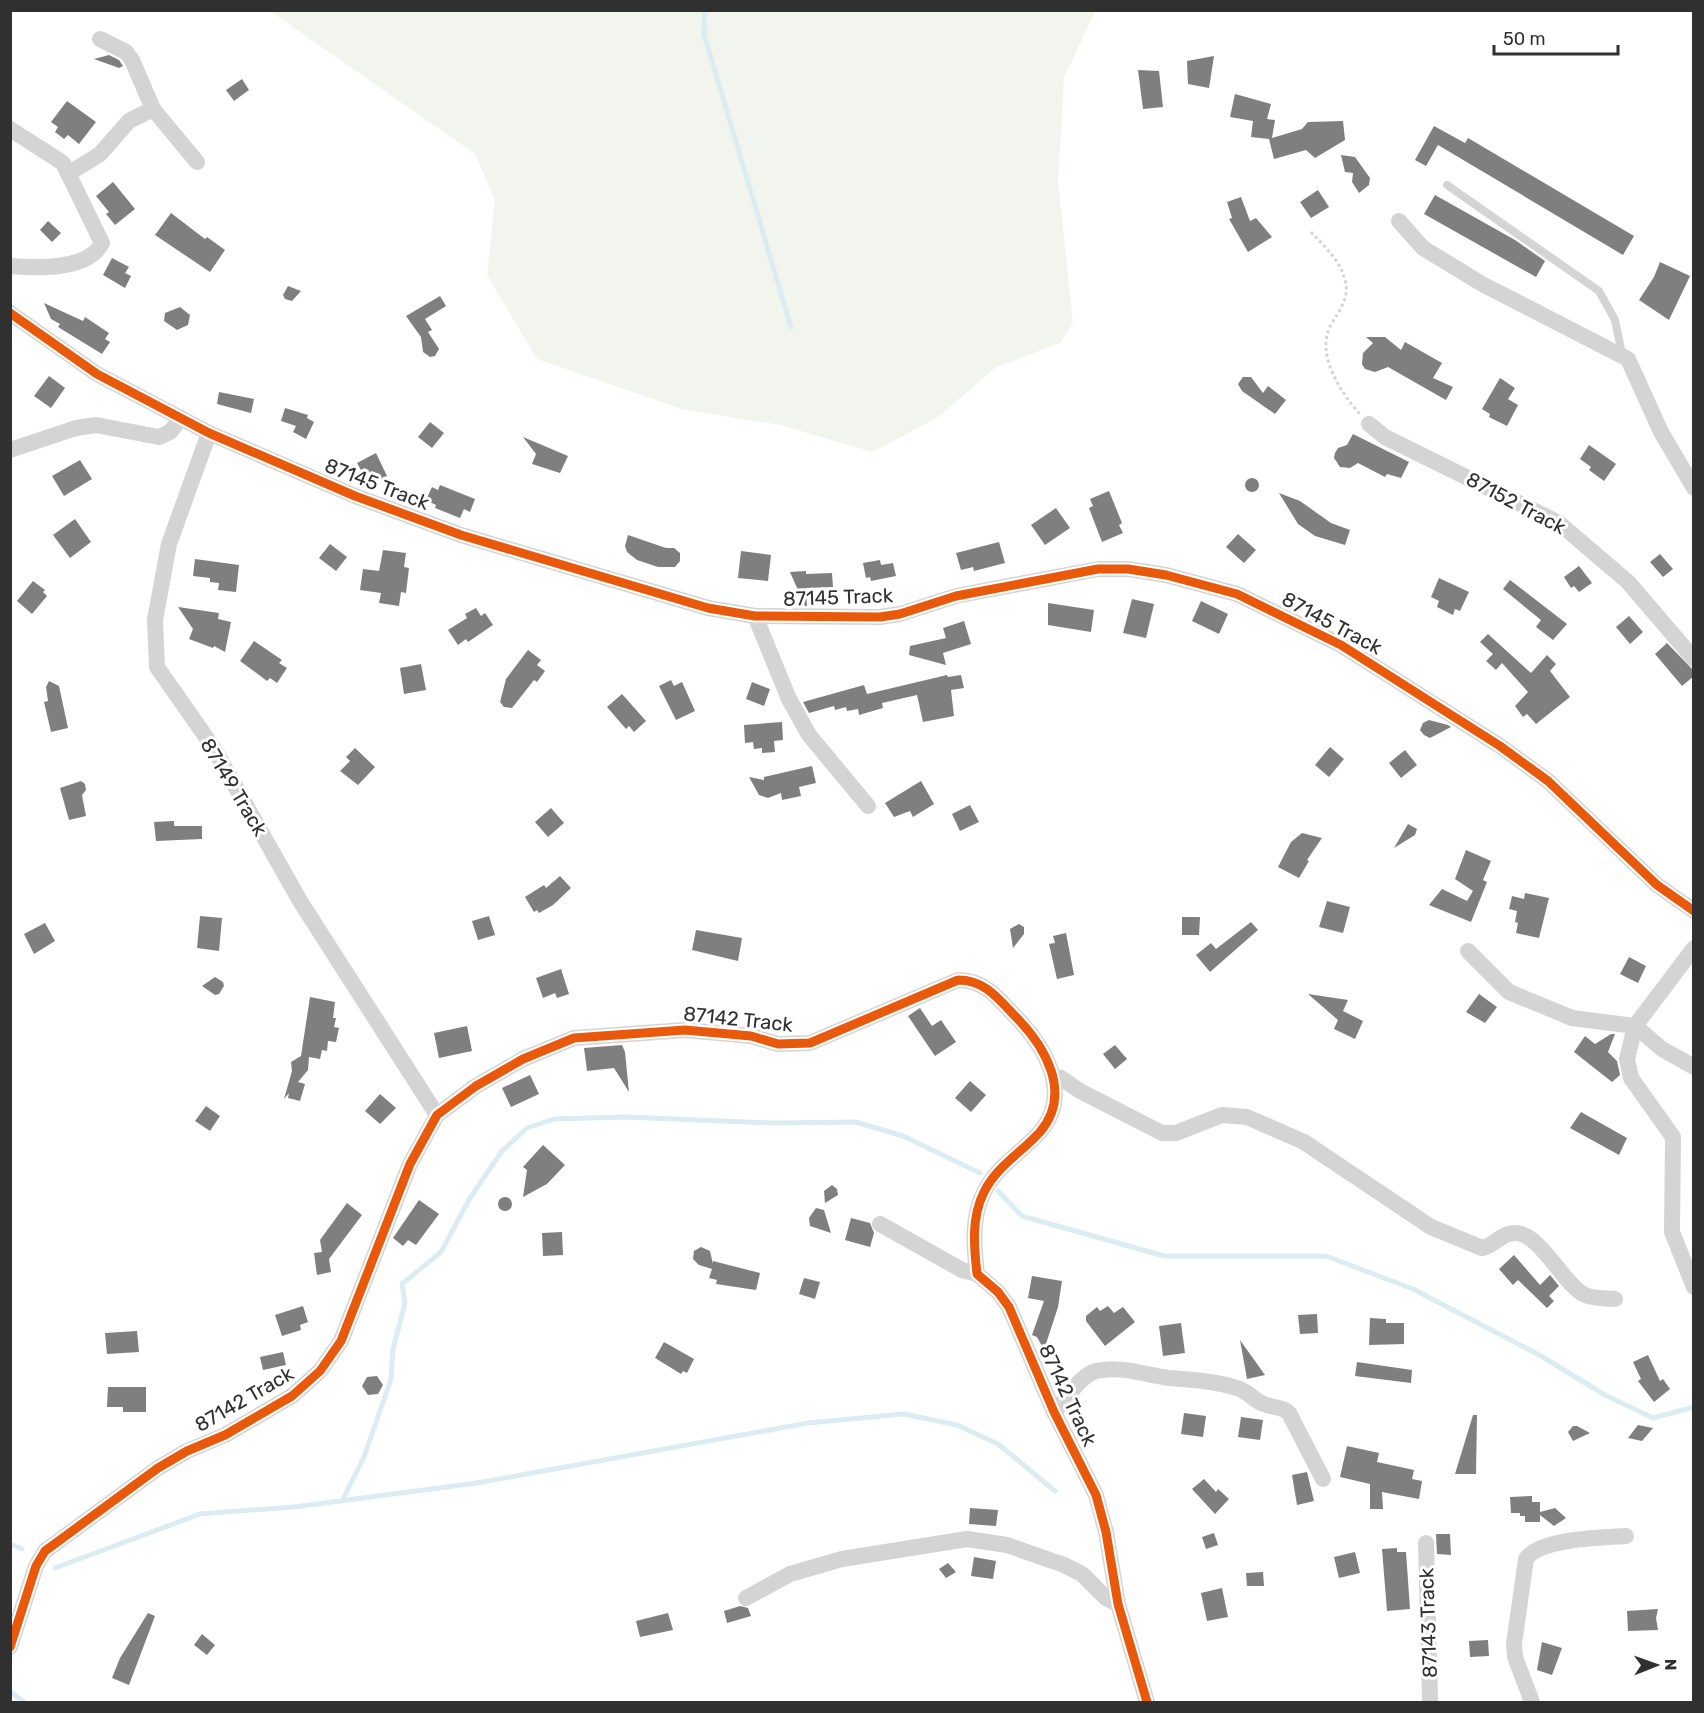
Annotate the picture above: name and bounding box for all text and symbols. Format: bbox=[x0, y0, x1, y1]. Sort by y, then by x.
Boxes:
scale bar bbox=[1494, 18, 1618, 56]
text: 50 m bbox=[1503, 28, 1546, 50]
street label: 87145 Track bbox=[321, 453, 433, 515]
street label: 87152 Track bbox=[1462, 467, 1571, 540]
street label: 87145 Track bbox=[783, 583, 894, 611]
street label: 87145 Track bbox=[1278, 587, 1387, 660]
street label: 87149 Track bbox=[195, 734, 273, 841]
street label: 87142 Track bbox=[682, 1001, 795, 1037]
street label: 87142 Track bbox=[1034, 1340, 1102, 1450]
street label: 87142 Track bbox=[190, 1361, 298, 1437]
street label: 87143 Track bbox=[1414, 1567, 1442, 1678]
north arrow bbox=[1626, 1635, 1686, 1695]
text: N bbox=[1661, 1659, 1680, 1671]

